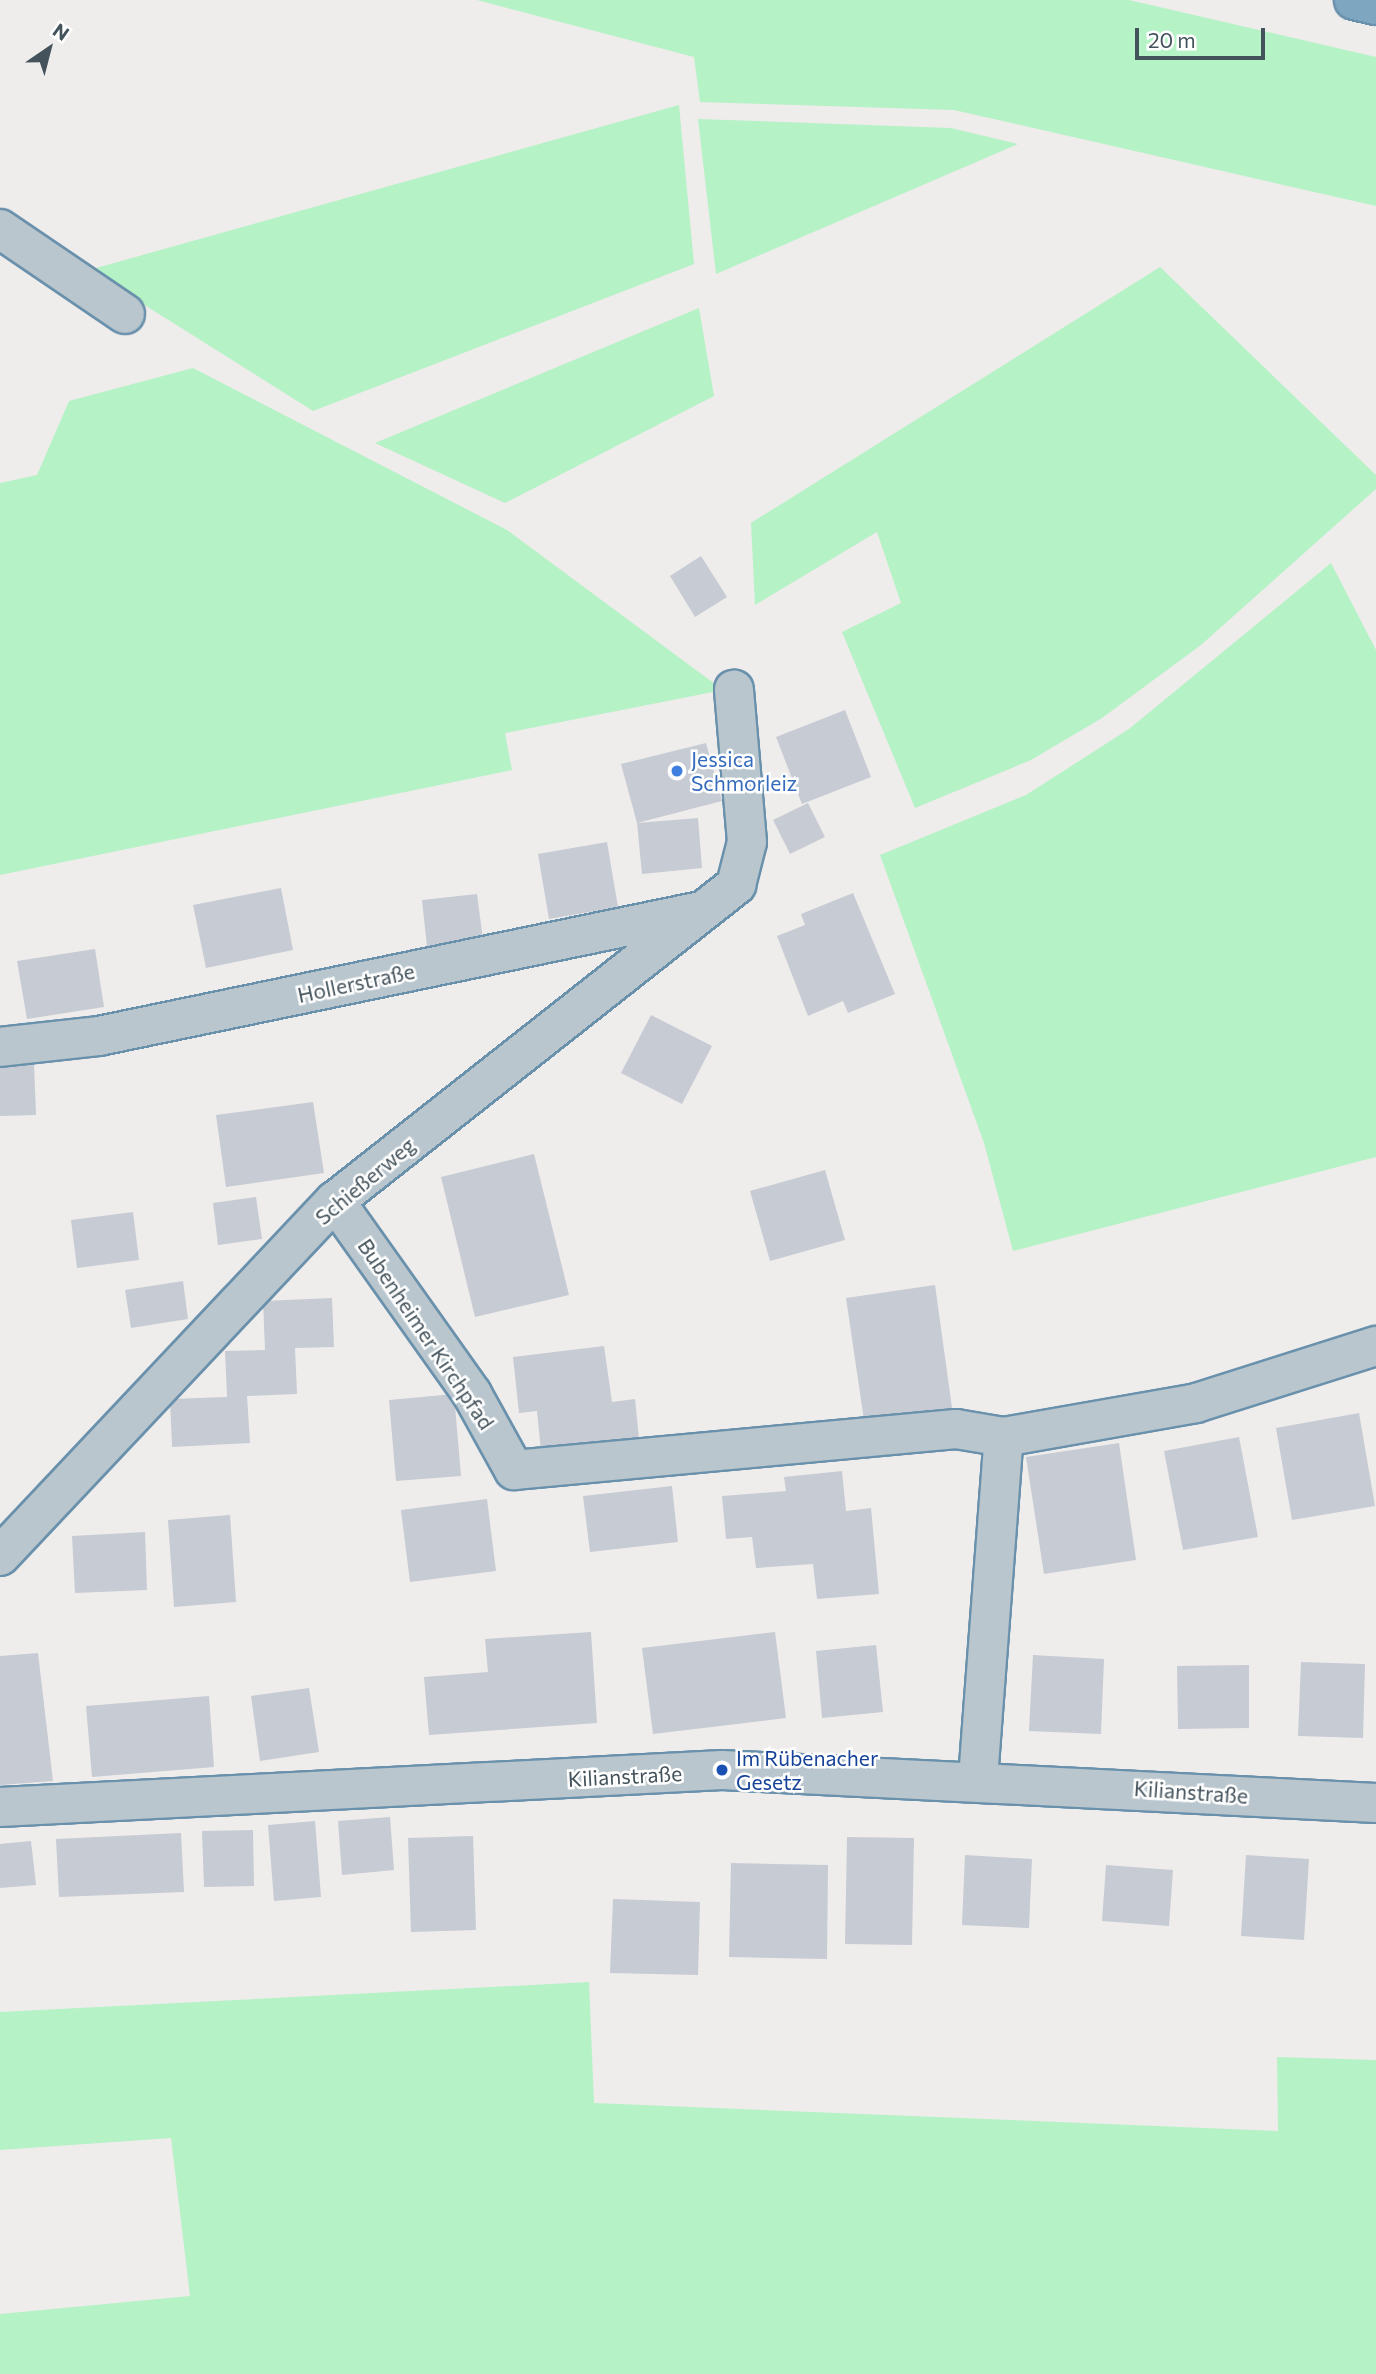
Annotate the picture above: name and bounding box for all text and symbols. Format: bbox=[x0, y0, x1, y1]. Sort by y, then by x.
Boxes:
north arrow bbox=[14, 14, 84, 84]
scale bar bbox=[1138, 14, 1268, 58]
text: N bbox=[49, 18, 74, 45]
text: 20 m bbox=[1148, 27, 1196, 52]
place label: Jessica Schmorleiz bbox=[691, 746, 797, 796]
marker: Jessica Schmorleiz bbox=[669, 763, 685, 779]
street label: Hollerstraße bbox=[295, 958, 417, 1008]
street label: Schießerweg bbox=[310, 1132, 420, 1230]
street label: Bubenheimer Kirchpfad bbox=[353, 1234, 499, 1434]
place label: Im Rübenacher Gesetz bbox=[736, 1745, 878, 1795]
street label: Kilianstraße bbox=[567, 1760, 683, 1792]
marker: Im Rübenacher Gesetz bbox=[714, 1762, 730, 1778]
street label: Kilianstraße bbox=[1133, 1775, 1249, 1809]

